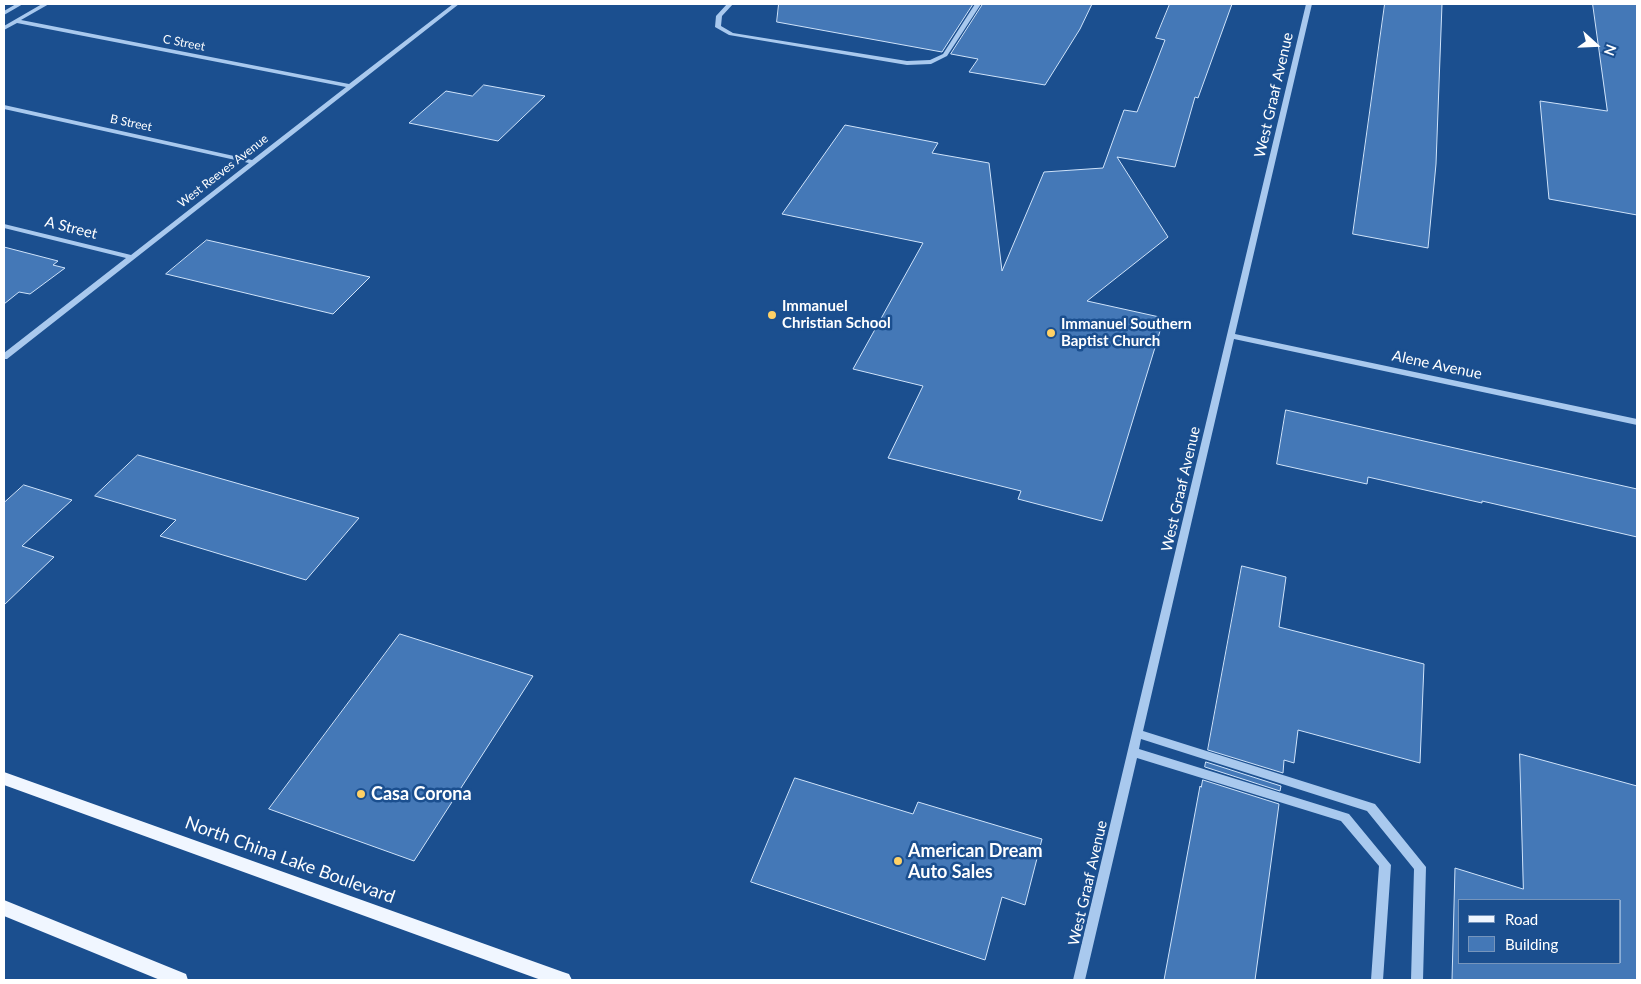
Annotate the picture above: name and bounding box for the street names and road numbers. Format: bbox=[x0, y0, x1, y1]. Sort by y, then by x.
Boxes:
street label: West Graaf Avenue bbox=[1251, 31, 1297, 159]
street label: C Street bbox=[162, 32, 206, 54]
street label: B Street bbox=[109, 112, 153, 134]
street label: West Reeves Avenue bbox=[175, 131, 271, 211]
street label: A Street bbox=[43, 213, 99, 243]
street label: Alene Avenue bbox=[1390, 347, 1484, 383]
street label: West Graaf Avenue bbox=[1158, 425, 1204, 553]
street label: North China Lake Boulevard bbox=[182, 812, 398, 908]
street label: West Graaf Avenue bbox=[1065, 819, 1111, 947]

